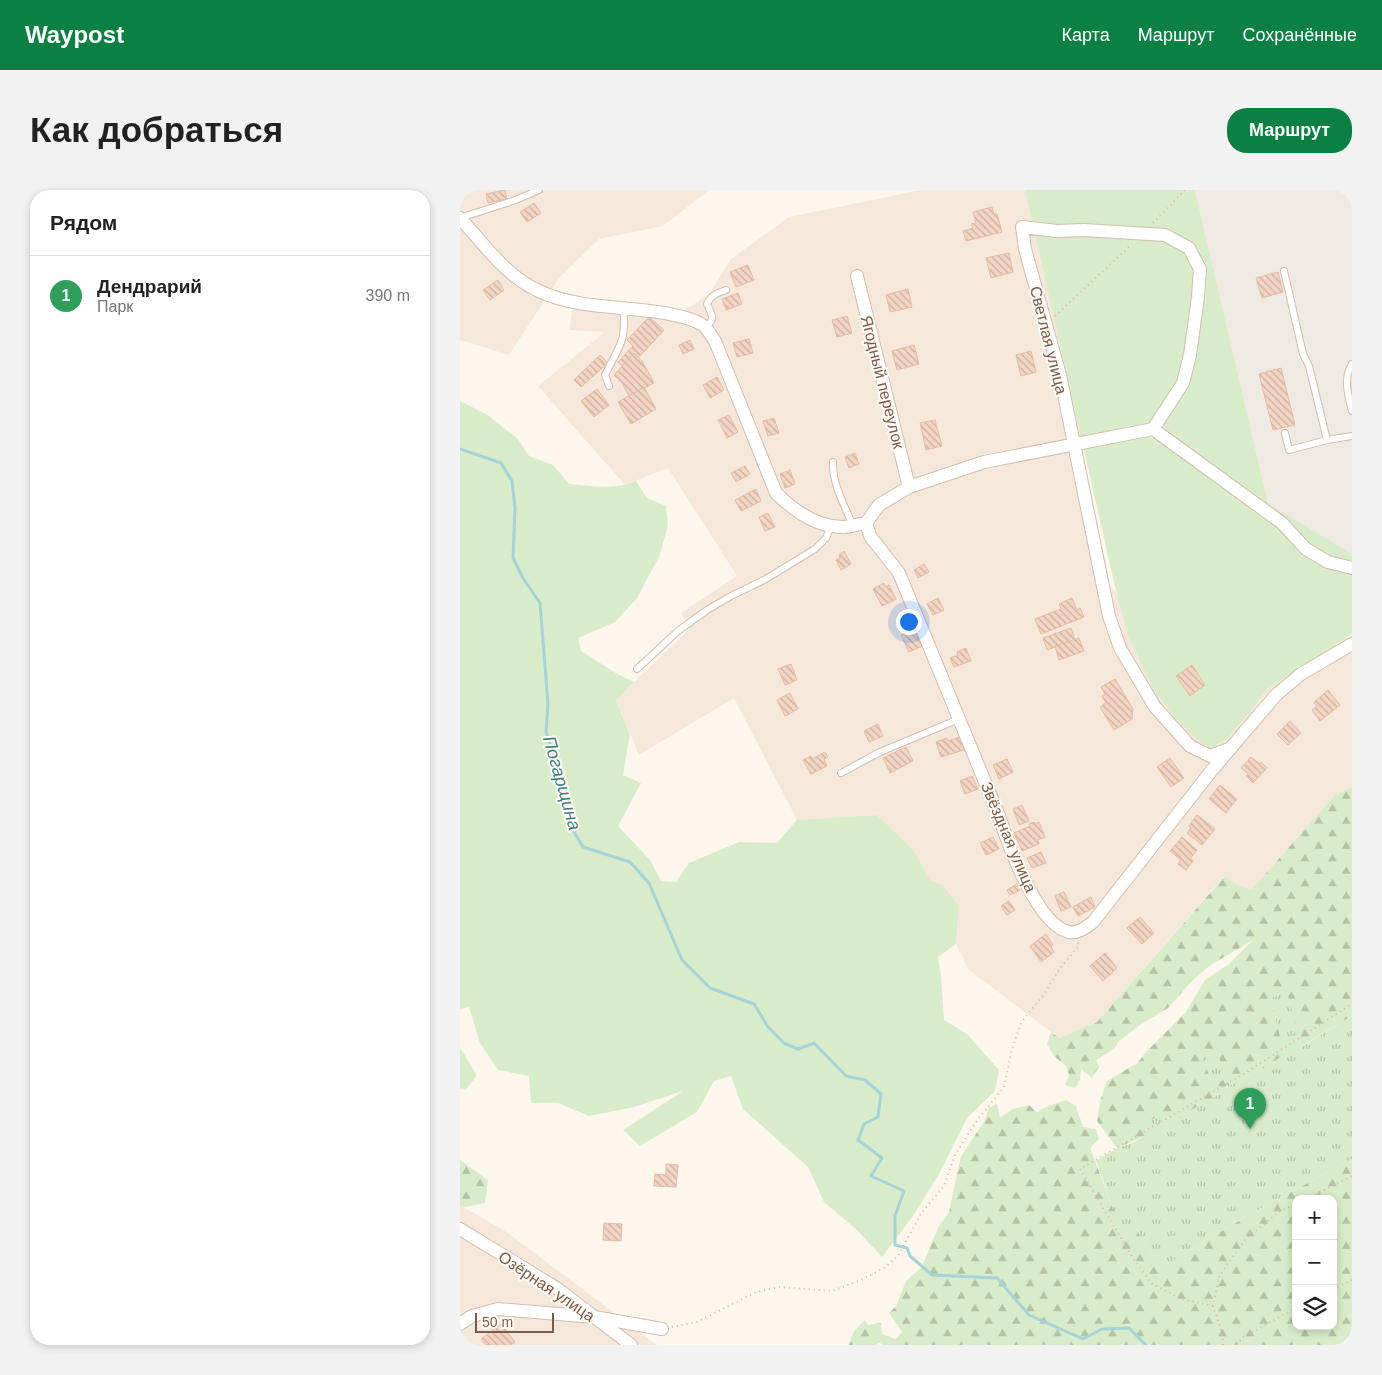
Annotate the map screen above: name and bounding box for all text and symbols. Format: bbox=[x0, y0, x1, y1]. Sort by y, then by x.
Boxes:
text: Waypost bbox=[25, 21, 124, 48]
text: Карта bbox=[1062, 25, 1110, 45]
text: Маршрут bbox=[1138, 25, 1214, 45]
text: Сохранённые bbox=[1242, 25, 1357, 45]
button: Маршрут bbox=[1227, 108, 1352, 153]
text: Как добраться bbox=[30, 110, 283, 149]
text: Рядом bbox=[50, 211, 117, 234]
text: Дендрарий bbox=[97, 276, 202, 297]
street label: Светлая улица bbox=[1027, 284, 1070, 396]
text: 1 bbox=[62, 287, 70, 304]
text: 390 m bbox=[366, 287, 410, 304]
text: Парк bbox=[97, 298, 133, 315]
street label: Ягодный переулок bbox=[858, 314, 908, 452]
your location bbox=[896, 609, 922, 635]
water label: Погарщина bbox=[539, 734, 585, 832]
street label: Звёздная улица bbox=[978, 779, 1039, 895]
pin: 1 bbox=[1234, 1088, 1266, 1129]
map controls bbox=[1292, 1195, 1337, 1330]
button: + bbox=[1292, 1195, 1337, 1240]
button: − bbox=[1292, 1240, 1337, 1285]
street label: Озёрная улица bbox=[495, 1248, 598, 1325]
button: layers bbox=[1292, 1285, 1337, 1330]
scale bar bbox=[475, 1310, 554, 1333]
text: 50 m bbox=[482, 1314, 513, 1330]

